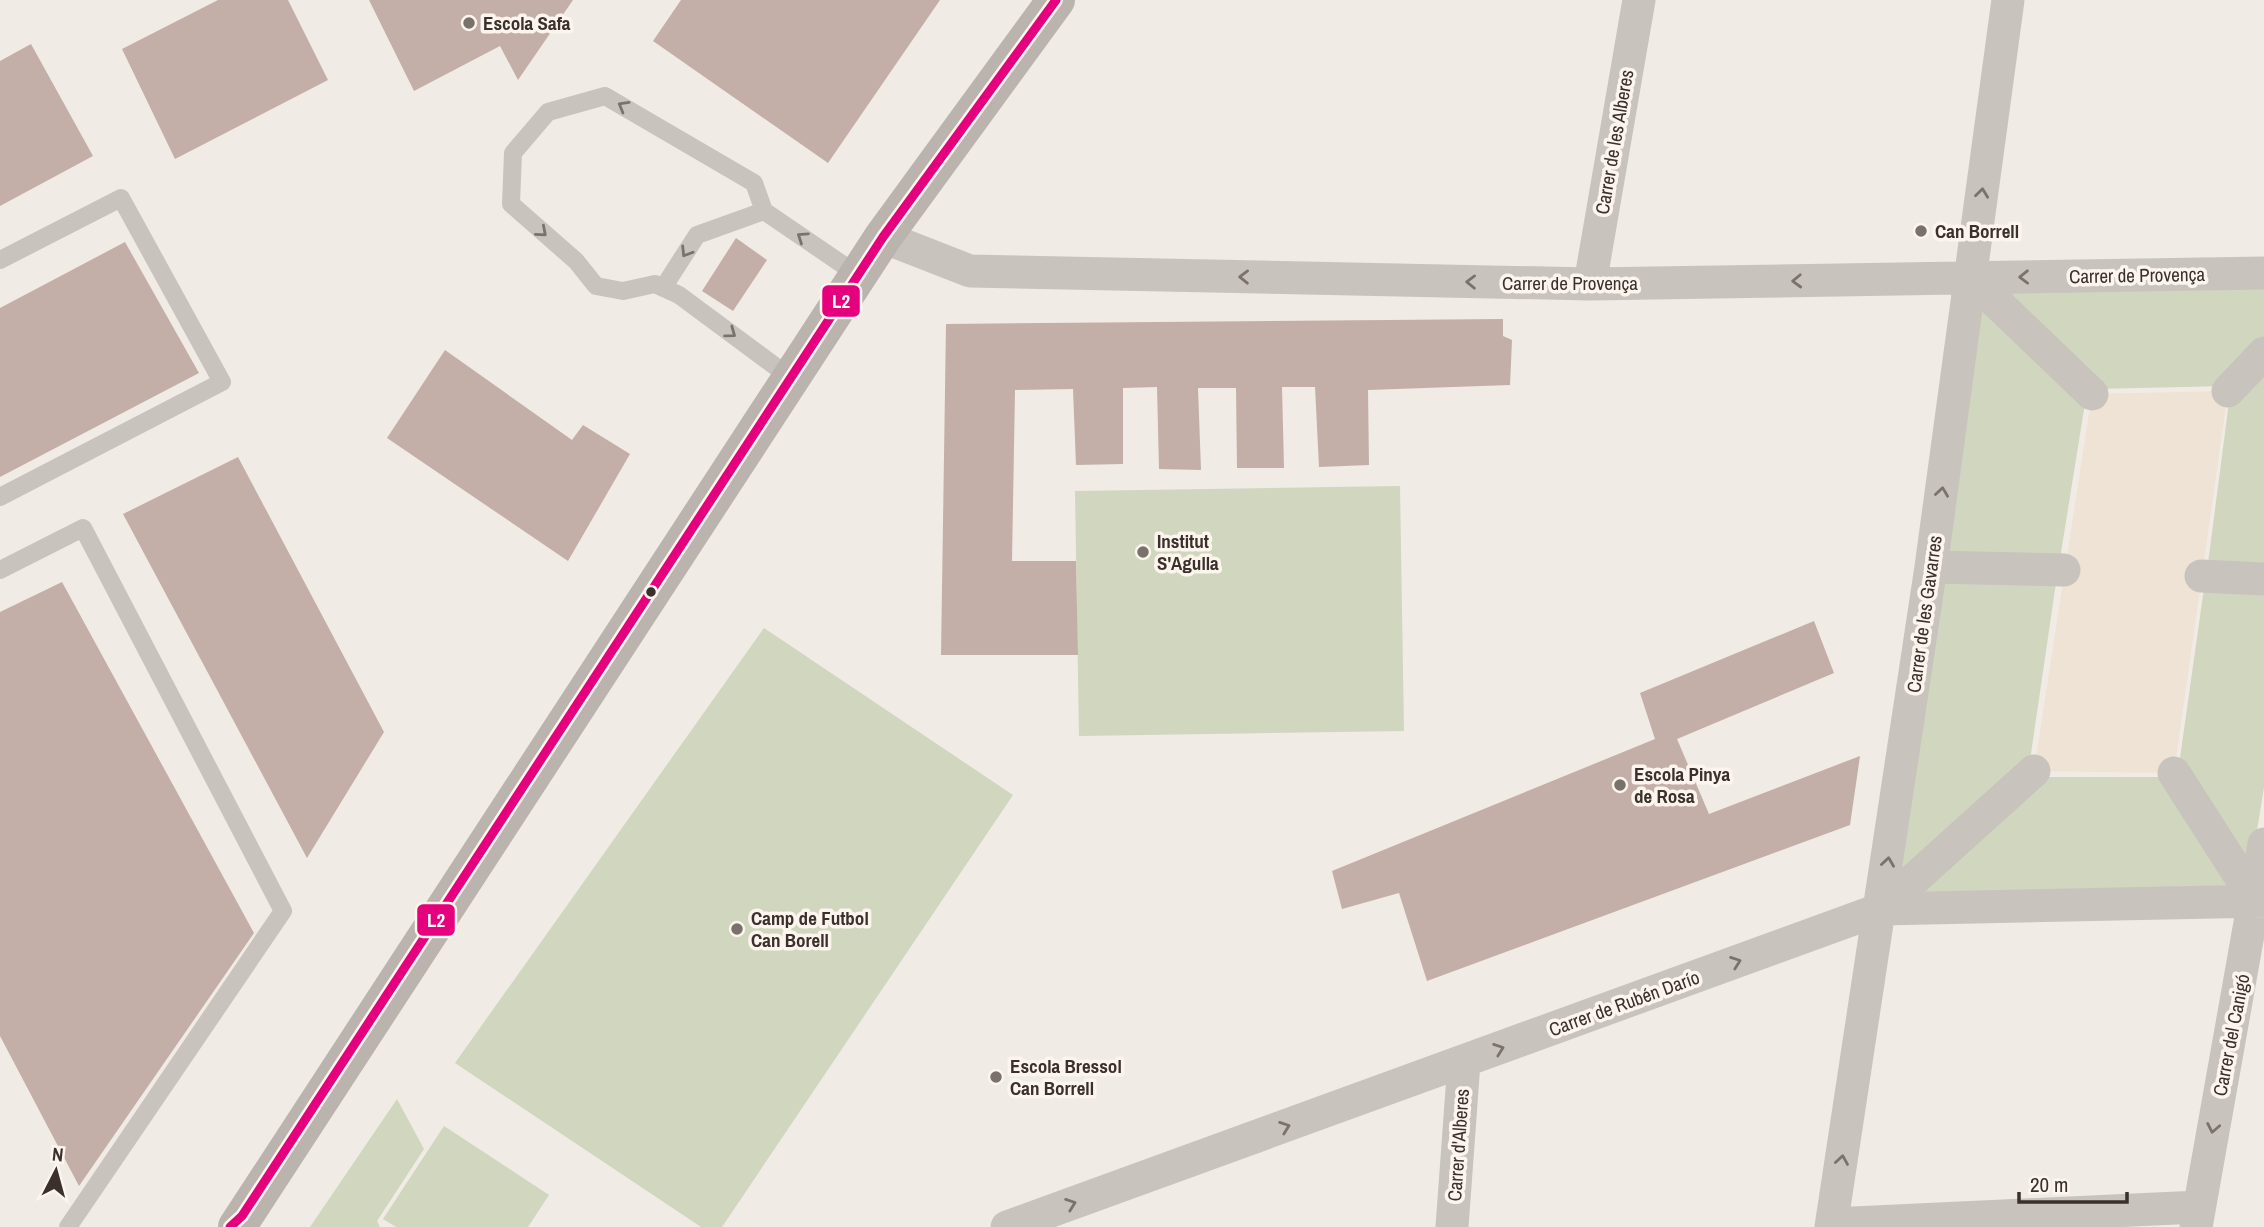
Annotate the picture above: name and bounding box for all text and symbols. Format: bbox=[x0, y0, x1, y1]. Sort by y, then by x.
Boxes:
place label: Escola Safa bbox=[483, 10, 571, 36]
marker: Escola Safa bbox=[461, 15, 477, 31]
street label: Carrer de les Alberes bbox=[1588, 67, 1640, 216]
one-way arrow bbox=[617, 101, 630, 114]
one-way arrow bbox=[1975, 187, 1990, 199]
place label: Can Borrell bbox=[1935, 218, 2019, 244]
marker: Can Borrell bbox=[1913, 223, 1929, 239]
one-way arrow bbox=[534, 224, 547, 236]
one-way arrow bbox=[797, 233, 810, 245]
one-way arrow bbox=[681, 244, 694, 257]
street label: Carrer de Provença bbox=[2069, 261, 2206, 289]
one-way arrow bbox=[1238, 269, 1249, 285]
one-way arrow bbox=[2019, 269, 2029, 285]
street label: Carrer de Provença bbox=[1502, 270, 1638, 296]
one-way arrow bbox=[1791, 273, 1802, 289]
one-way arrow bbox=[1466, 274, 1477, 289]
line badge: L2 bbox=[821, 284, 861, 318]
text: L2 bbox=[832, 288, 850, 314]
one-way arrow bbox=[723, 325, 736, 338]
one-way arrow bbox=[1934, 486, 1949, 497]
place label: Institut S'Agulla bbox=[1157, 528, 1219, 576]
street label: Carrer de les Gavarres bbox=[1900, 534, 1948, 694]
marker: Institut S'Agulla bbox=[1135, 544, 1151, 560]
unlabelled marker bbox=[644, 585, 658, 599]
place label: Escola Pinya de Rosa bbox=[1634, 761, 1730, 809]
marker: Escola Pinya de Rosa bbox=[1612, 777, 1628, 793]
one-way arrow bbox=[1880, 856, 1895, 868]
line badge: L2 bbox=[416, 903, 456, 937]
place label: Camp de Futbol Can Borell bbox=[751, 905, 869, 953]
text: L2 bbox=[427, 907, 445, 933]
marker: Camp de Futbol Can Borell bbox=[729, 921, 745, 937]
one-way arrow bbox=[1729, 957, 1741, 971]
street label: Carrer de Rubén Darío bbox=[1545, 964, 1703, 1042]
street label: Carrer del Canigó bbox=[2206, 972, 2256, 1098]
one-way arrow bbox=[1493, 1044, 1505, 1058]
place label: Escola Bressol Can Borrell bbox=[1010, 1053, 1122, 1101]
marker: Escola Bressol Can Borrell bbox=[988, 1069, 1004, 1085]
street label: Carrer d'Alberes bbox=[1441, 1088, 1475, 1202]
one-way arrow bbox=[1279, 1121, 1291, 1135]
one-way arrow bbox=[2206, 1122, 2221, 1134]
north arrow bbox=[21, 1136, 91, 1206]
text: N bbox=[51, 1141, 65, 1168]
one-way arrow bbox=[1834, 1154, 1849, 1165]
scale bar bbox=[2019, 1160, 2128, 1204]
text: 20 m bbox=[2030, 1170, 2068, 1199]
one-way arrow bbox=[1065, 1198, 1077, 1212]

